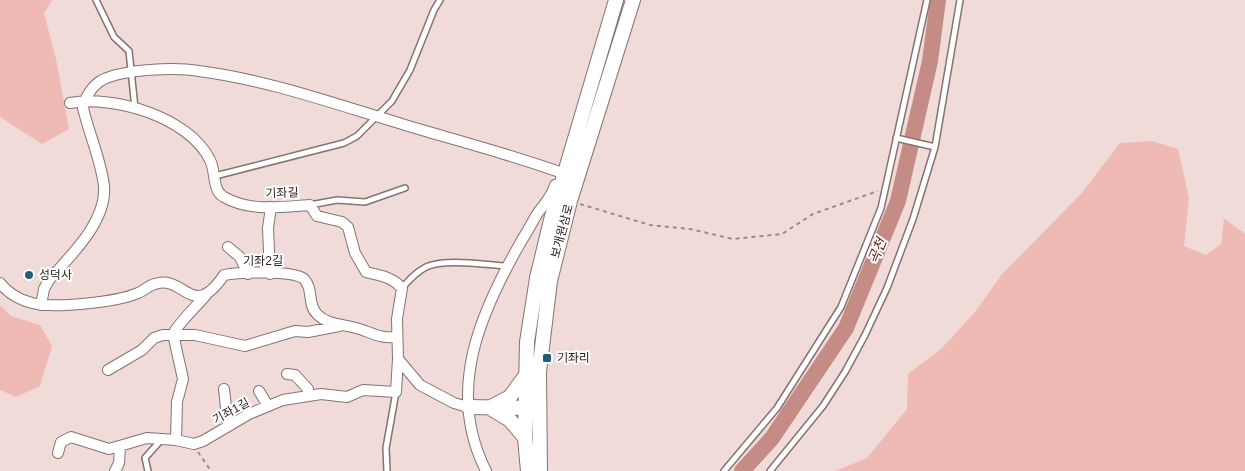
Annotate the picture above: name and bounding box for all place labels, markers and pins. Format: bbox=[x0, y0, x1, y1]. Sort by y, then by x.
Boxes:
place label: 성덕사 bbox=[39, 268, 72, 282]
marker: 성덕사 bbox=[23, 269, 35, 281]
place label: 기좌리 bbox=[557, 351, 590, 365]
marker: 기좌리 bbox=[541, 352, 553, 364]

